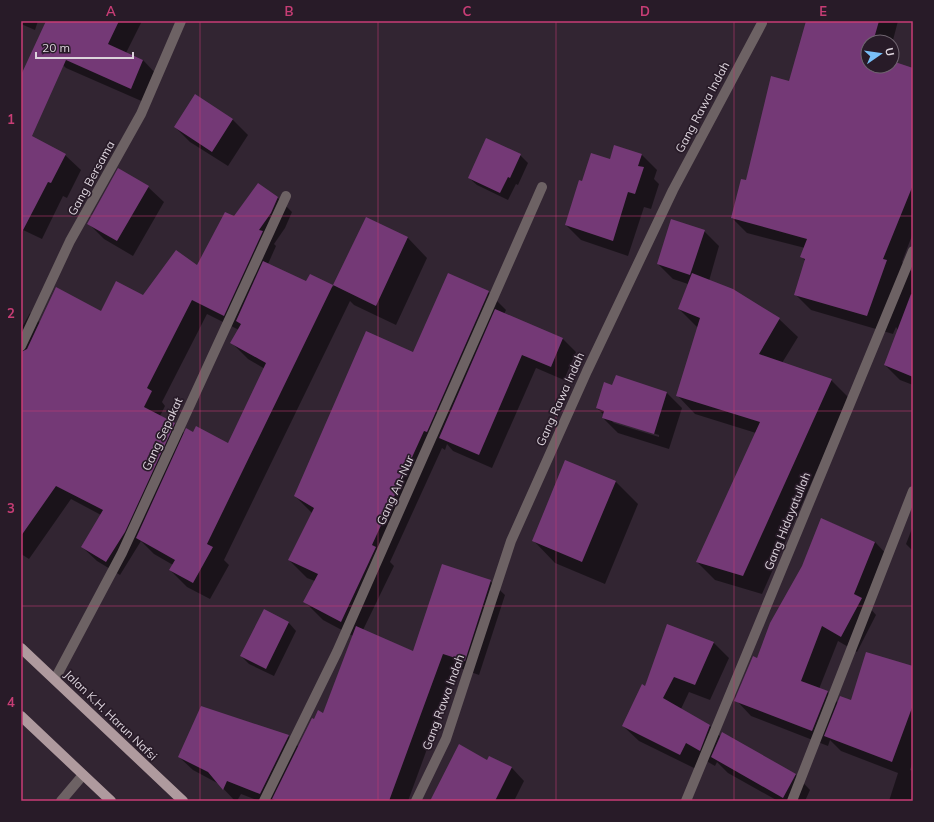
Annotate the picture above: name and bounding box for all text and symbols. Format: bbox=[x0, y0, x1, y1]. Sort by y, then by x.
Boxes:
text: A bbox=[106, 3, 116, 19]
text: B bbox=[285, 3, 294, 19]
text: C bbox=[463, 3, 472, 19]
text: D bbox=[640, 3, 650, 19]
text: E bbox=[819, 3, 827, 19]
scale bar bbox=[36, 34, 133, 60]
north arrow bbox=[860, 34, 900, 74]
text: 20 m bbox=[42, 40, 70, 55]
text: U bbox=[882, 46, 897, 57]
street label: Gang Rawa Indah bbox=[672, 59, 732, 155]
text: 1 bbox=[7, 111, 15, 127]
street label: Gang Bersama bbox=[64, 138, 118, 218]
text: 2 bbox=[7, 305, 15, 321]
street label: Gang Rawa Indah bbox=[533, 350, 587, 448]
street label: Gang Sepakat bbox=[138, 395, 186, 473]
street label: Gang An-Nur bbox=[373, 452, 417, 527]
street label: Gang Hidayatullah bbox=[761, 470, 813, 572]
text: 3 bbox=[7, 500, 15, 516]
street label: Gang Rawa Indah bbox=[419, 652, 467, 752]
street label: Jalan K.H. Harun Nafsi bbox=[61, 667, 161, 763]
text: 4 bbox=[7, 694, 15, 710]

